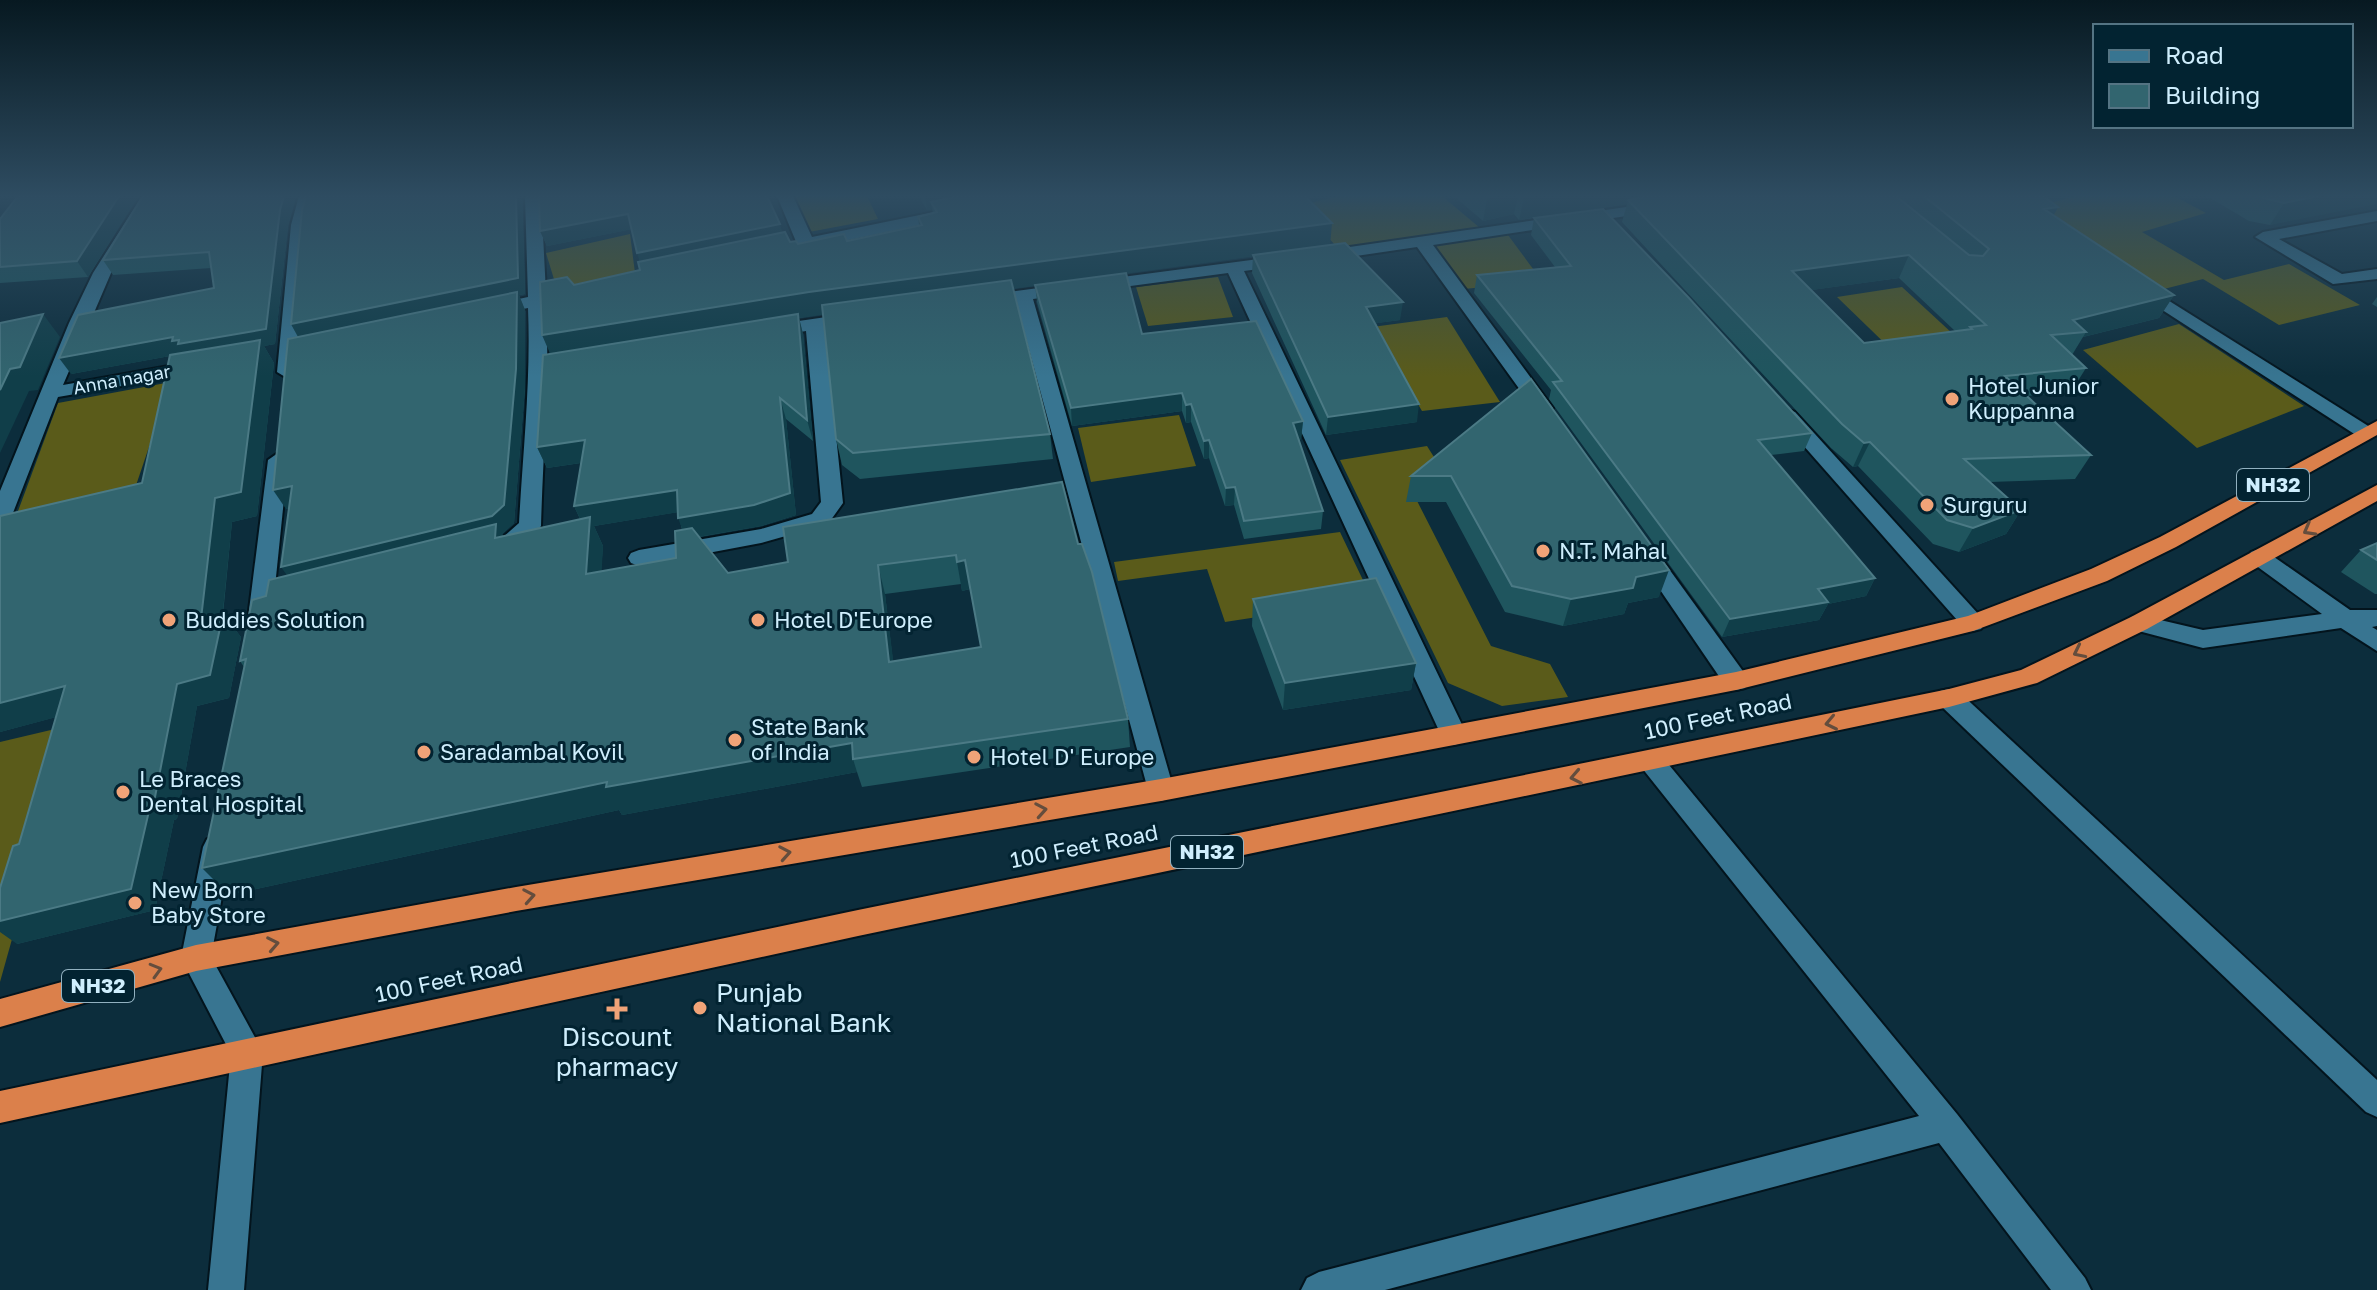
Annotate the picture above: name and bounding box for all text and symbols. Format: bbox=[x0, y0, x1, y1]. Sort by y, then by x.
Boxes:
legend bbox=[2093, 24, 2353, 128]
text: Road bbox=[2165, 40, 2224, 69]
text: Building bbox=[2165, 80, 2260, 109]
street label: Anna nagar bbox=[71, 360, 172, 398]
place label: Hotel Junior Kuppanna bbox=[1968, 372, 2099, 424]
marker: Hotel Junior Kuppanna bbox=[1943, 390, 1961, 408]
road number: NH32 bbox=[2237, 469, 2309, 501]
place label: Surguru bbox=[1943, 491, 2027, 518]
marker: Surguru bbox=[1918, 496, 1936, 514]
one-way arrow bbox=[2303, 520, 2317, 536]
place label: N.T. Mahal bbox=[1559, 537, 1667, 564]
marker: N.T. Mahal bbox=[1534, 542, 1552, 560]
place label: Buddies Solution bbox=[185, 606, 365, 633]
place label: Hotel D'Europe bbox=[774, 606, 933, 633]
marker: Buddies Solution bbox=[160, 611, 178, 629]
marker: Hotel D'Europe bbox=[749, 611, 767, 629]
one-way arrow bbox=[2073, 642, 2088, 658]
street label: 100 Feet Road bbox=[1642, 687, 1794, 744]
place label: State Bank of India bbox=[751, 713, 866, 765]
one-way arrow bbox=[1824, 714, 1838, 731]
marker: State Bank of India bbox=[726, 731, 744, 749]
place label: Saradambal Kovil bbox=[440, 738, 624, 765]
marker: Saradambal Kovil bbox=[415, 743, 433, 761]
place label: Hotel D' Europe bbox=[990, 743, 1154, 770]
marker: Hotel D' Europe bbox=[965, 748, 983, 766]
place label: Le Braces Dental Hospital bbox=[139, 765, 304, 817]
one-way arrow bbox=[1569, 767, 1583, 784]
marker: Le Braces Dental Hospital bbox=[114, 783, 132, 801]
one-way arrow bbox=[1035, 802, 1048, 819]
street label: 100 Feet Road bbox=[1008, 818, 1160, 873]
road number: NH32 bbox=[1171, 836, 1243, 868]
one-way arrow bbox=[778, 846, 792, 863]
place label: New Born Baby Store bbox=[151, 876, 266, 928]
one-way arrow bbox=[522, 889, 535, 906]
marker: New Born Baby Store bbox=[126, 894, 144, 912]
one-way arrow bbox=[266, 936, 279, 953]
street label: 100 Feet Road bbox=[373, 950, 525, 1007]
one-way arrow bbox=[149, 962, 162, 979]
road number: NH32 bbox=[62, 970, 134, 1002]
place label: Punjab National Bank bbox=[716, 977, 892, 1038]
marker: Punjab National Bank bbox=[691, 999, 709, 1017]
marker: Discount pharmacy bbox=[608, 1000, 626, 1018]
place label: Discount pharmacy bbox=[556, 1021, 679, 1082]

